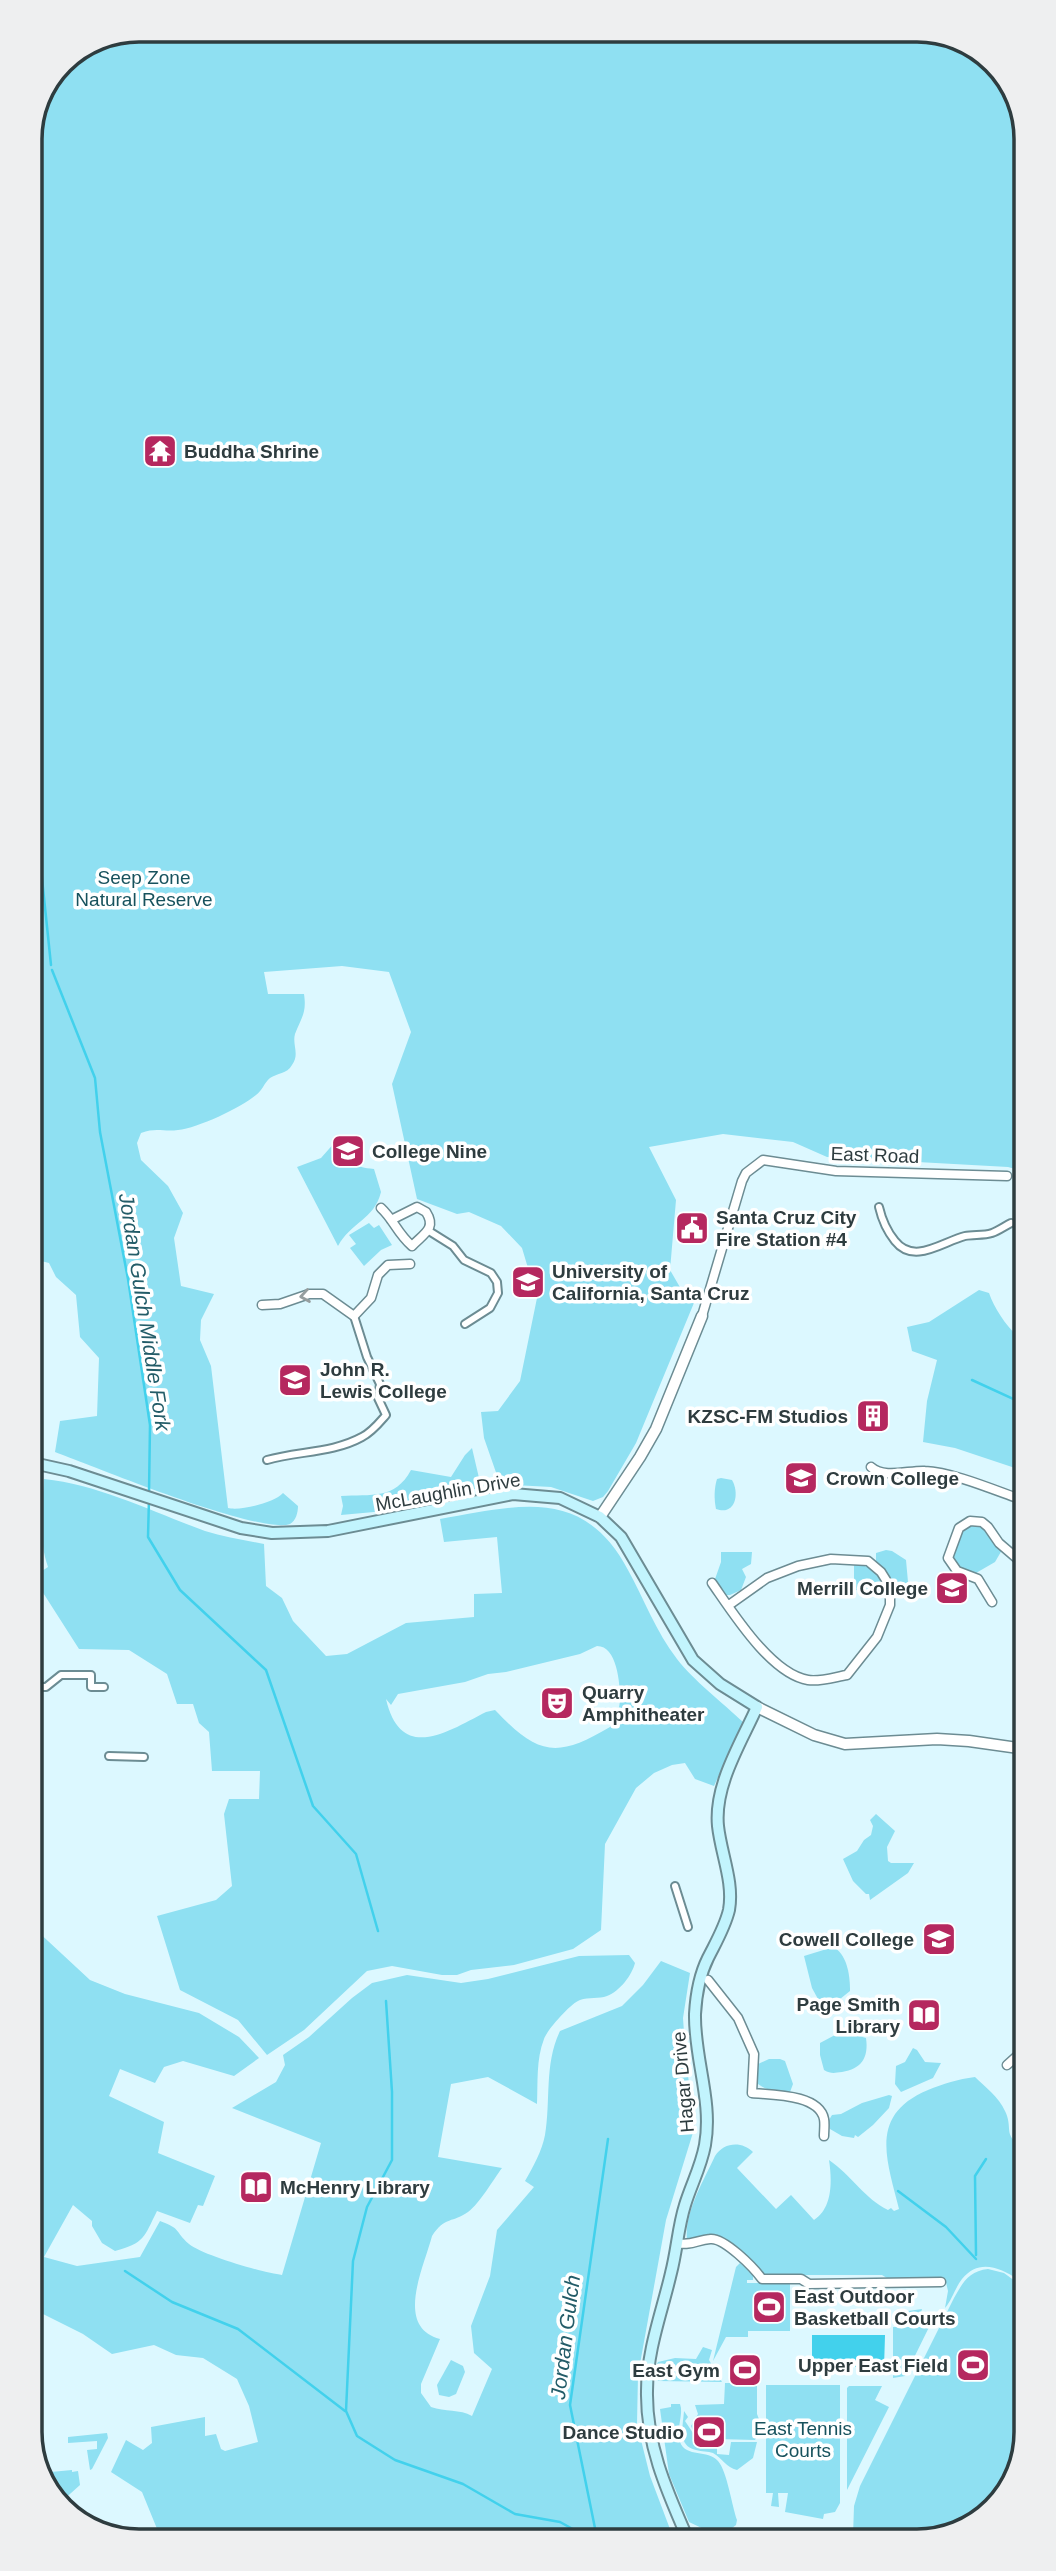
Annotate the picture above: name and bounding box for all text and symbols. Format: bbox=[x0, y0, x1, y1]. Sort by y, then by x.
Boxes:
temple icon: Buddha Shrine bbox=[141, 432, 179, 470]
place label: Buddha Shrine bbox=[184, 441, 319, 462]
park label: Seep Zone Natural Reserve bbox=[75, 867, 213, 910]
school or university icon: College Nine bbox=[329, 1132, 367, 1170]
place label: College Nine bbox=[372, 1141, 487, 1162]
street label: East Road bbox=[830, 1143, 920, 1167]
water label: Jordan Gulch Middle Fork bbox=[115, 1190, 175, 1434]
place label: Santa Cruz City Fire Station #4 bbox=[716, 1207, 857, 1250]
public building icon: Santa Cruz City Fire Station #4 bbox=[673, 1209, 711, 1247]
place label: University of California, Santa Cruz bbox=[552, 1261, 749, 1304]
school or university icon: University of California, Santa Cruz bbox=[509, 1263, 547, 1301]
one-way arrow bbox=[299, 1288, 311, 1303]
place label: John R. Lewis College bbox=[320, 1359, 447, 1402]
school or university icon: John R. Lewis College bbox=[276, 1361, 314, 1399]
building icon: KZSC-FM Studios bbox=[854, 1397, 892, 1435]
place label: KZSC-FM Studios bbox=[688, 1406, 848, 1427]
school or university icon: Crown College bbox=[782, 1459, 820, 1497]
place label: Crown College bbox=[826, 1468, 959, 1489]
street label: McLaughlin Drive bbox=[374, 1469, 522, 1515]
school or university icon: Merrill College bbox=[933, 1569, 971, 1607]
place label: Merrill College bbox=[797, 1578, 928, 1599]
place label: Quarry Amphitheater bbox=[582, 1682, 705, 1725]
theatre icon: Quarry Amphitheater bbox=[538, 1684, 576, 1722]
school or university icon: Cowell College bbox=[920, 1920, 958, 1958]
place label: Cowell College bbox=[779, 1929, 914, 1950]
place label: Page Smith Library bbox=[797, 1994, 900, 2037]
library icon: Page Smith Library bbox=[905, 1996, 943, 2034]
street label: Hagar Drive bbox=[668, 2031, 698, 2133]
library icon: McHenry Library bbox=[237, 2168, 275, 2206]
place label: McHenry Library bbox=[280, 2177, 430, 2198]
water label: Jordan Gulch bbox=[546, 2274, 584, 2401]
place label: East Outdoor Basketball Courts bbox=[794, 2286, 956, 2329]
sports icon: East Outdoor Basketball Courts bbox=[750, 2288, 788, 2326]
sports icon: Upper East Field bbox=[954, 2346, 992, 2384]
sports icon: East Gym bbox=[726, 2351, 764, 2389]
place label: Upper East Field bbox=[798, 2355, 948, 2376]
place label: East Gym bbox=[632, 2360, 720, 2381]
sports icon: Dance Studio bbox=[690, 2413, 728, 2451]
park label: East Tennis Courts bbox=[754, 2418, 852, 2461]
place label: Dance Studio bbox=[563, 2422, 684, 2443]

